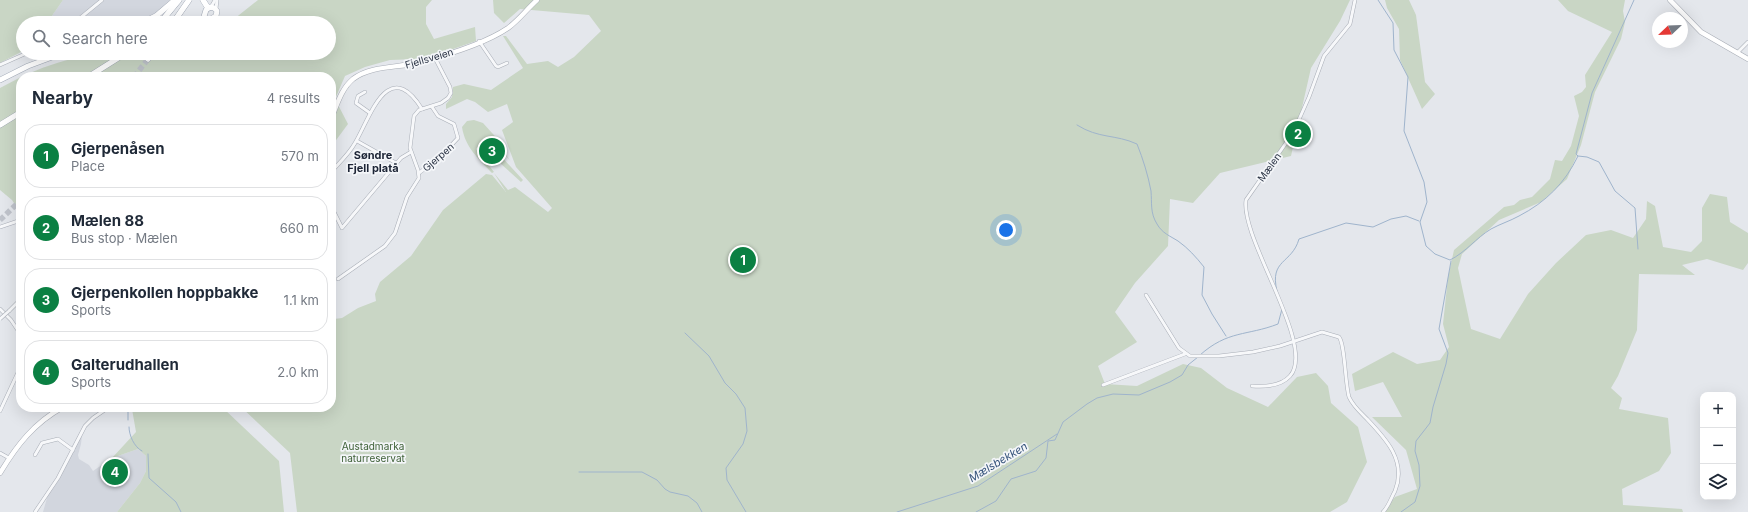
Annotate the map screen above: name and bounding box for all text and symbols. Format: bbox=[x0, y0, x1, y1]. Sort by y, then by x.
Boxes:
north arrow bbox=[1652, 12, 1688, 48]
search box bbox=[16, 16, 336, 60]
icon: search bbox=[30, 27, 52, 49]
text: Search here bbox=[62, 29, 148, 48]
street label: Fjellsveien bbox=[403, 45, 455, 71]
text: Nearby bbox=[32, 88, 93, 108]
text: 4 results bbox=[267, 90, 320, 106]
pin: 2 bbox=[1285, 119, 1311, 149]
pin: 3 bbox=[479, 136, 505, 166]
text: Gjerpenåsen bbox=[71, 139, 165, 158]
street label: Gjerpen bbox=[420, 140, 456, 174]
text: 1 bbox=[43, 148, 49, 164]
text: 570 m bbox=[281, 148, 319, 164]
district label: Søndre Fjell platå bbox=[347, 148, 399, 175]
street label: Mælen bbox=[1255, 150, 1283, 184]
text: Place bbox=[71, 158, 105, 174]
text: Mælen 88 bbox=[71, 211, 144, 230]
text: 2 bbox=[42, 220, 50, 236]
text: 660 m bbox=[280, 220, 319, 236]
your location bbox=[996, 220, 1016, 240]
text: Bus stop · Mælen bbox=[71, 230, 178, 246]
pin: 1 bbox=[730, 245, 756, 275]
text: Gjerpenkollen hoppbakke bbox=[71, 283, 259, 302]
text: 3 bbox=[42, 292, 50, 308]
text: 1.1 km bbox=[284, 292, 319, 308]
text: Sports bbox=[71, 302, 111, 318]
text: Galterudhallen bbox=[71, 355, 179, 374]
text: 4 bbox=[42, 364, 50, 380]
text: 2.0 km bbox=[277, 364, 319, 380]
text: Sports bbox=[71, 374, 111, 390]
map controls bbox=[1700, 392, 1736, 500]
button: + bbox=[1700, 392, 1736, 428]
button: − bbox=[1700, 428, 1736, 464]
water label: Mælsbekken bbox=[966, 439, 1030, 485]
park label: Austadmarka naturreservat bbox=[341, 440, 406, 464]
pin: 4 bbox=[102, 457, 128, 487]
button: layers bbox=[1700, 464, 1736, 500]

